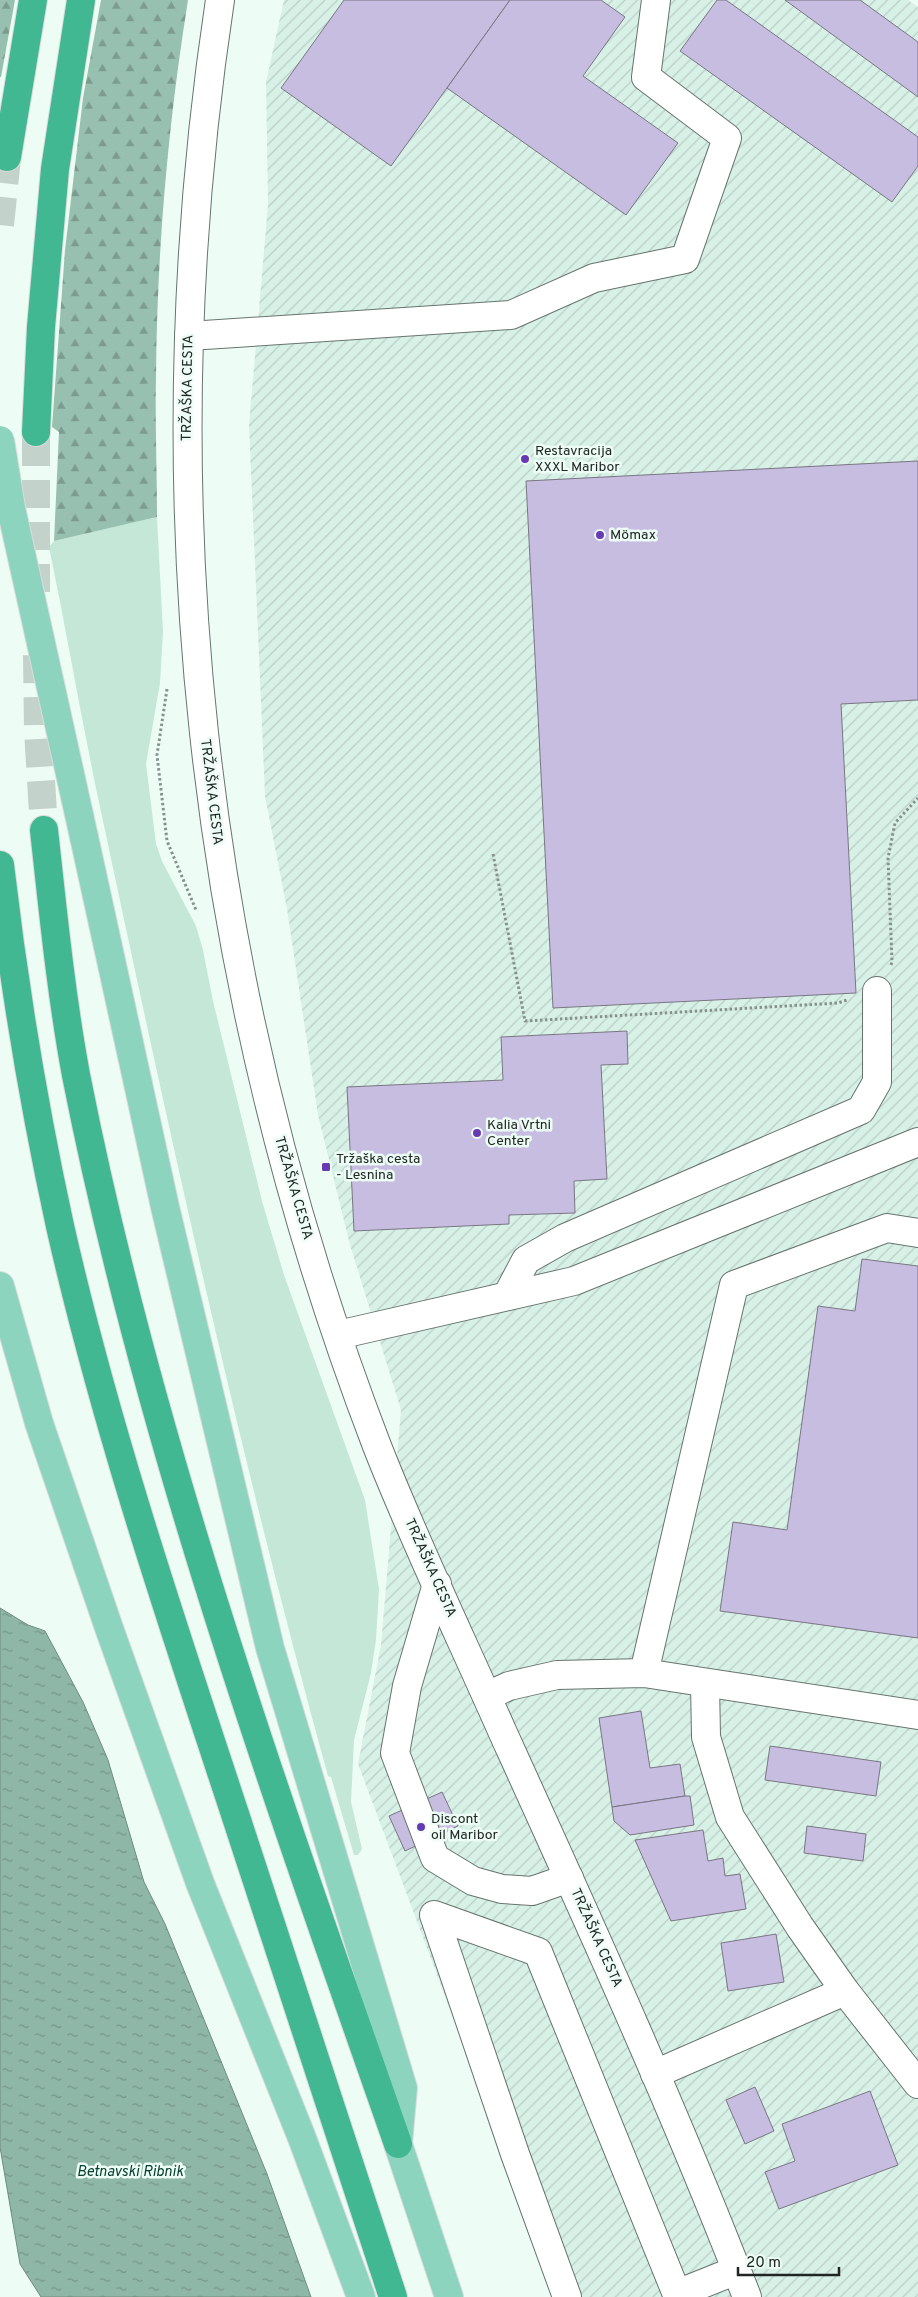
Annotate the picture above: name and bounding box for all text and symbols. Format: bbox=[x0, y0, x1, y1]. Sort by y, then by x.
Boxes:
street label: TRŽAŠKA CESTA bbox=[178, 334, 197, 442]
place label: Restavracija XXXL Maribor bbox=[535, 443, 620, 476]
marker: Restavracija XXXL Maribor bbox=[519, 453, 531, 465]
place label: Mömax bbox=[610, 527, 656, 544]
marker: Mömax bbox=[594, 529, 606, 541]
street label: TRŽAŠKA CESTA bbox=[196, 738, 227, 846]
place label: Kalia Vrtni Center bbox=[487, 1117, 551, 1150]
marker: Kalia Vrtni Center bbox=[471, 1127, 483, 1139]
street label: TRŽAŠKA CESTA bbox=[270, 1134, 317, 1242]
place label: Tržaška cesta - Lesnina bbox=[336, 1151, 420, 1184]
marker: Tržaška cesta - Lesnina bbox=[320, 1161, 332, 1173]
street label: TRŽAŠKA CESTA bbox=[401, 1515, 460, 1620]
place label: Discont oil Maribor bbox=[431, 1811, 498, 1844]
marker: Discont oil Maribor bbox=[415, 1821, 427, 1833]
street label: TRŽAŠKA CESTA bbox=[567, 1885, 626, 1990]
water label: Betnavski Ribnik bbox=[77, 2163, 184, 2182]
scale bar bbox=[738, 2244, 839, 2276]
text: 20 m bbox=[746, 2254, 781, 2273]

